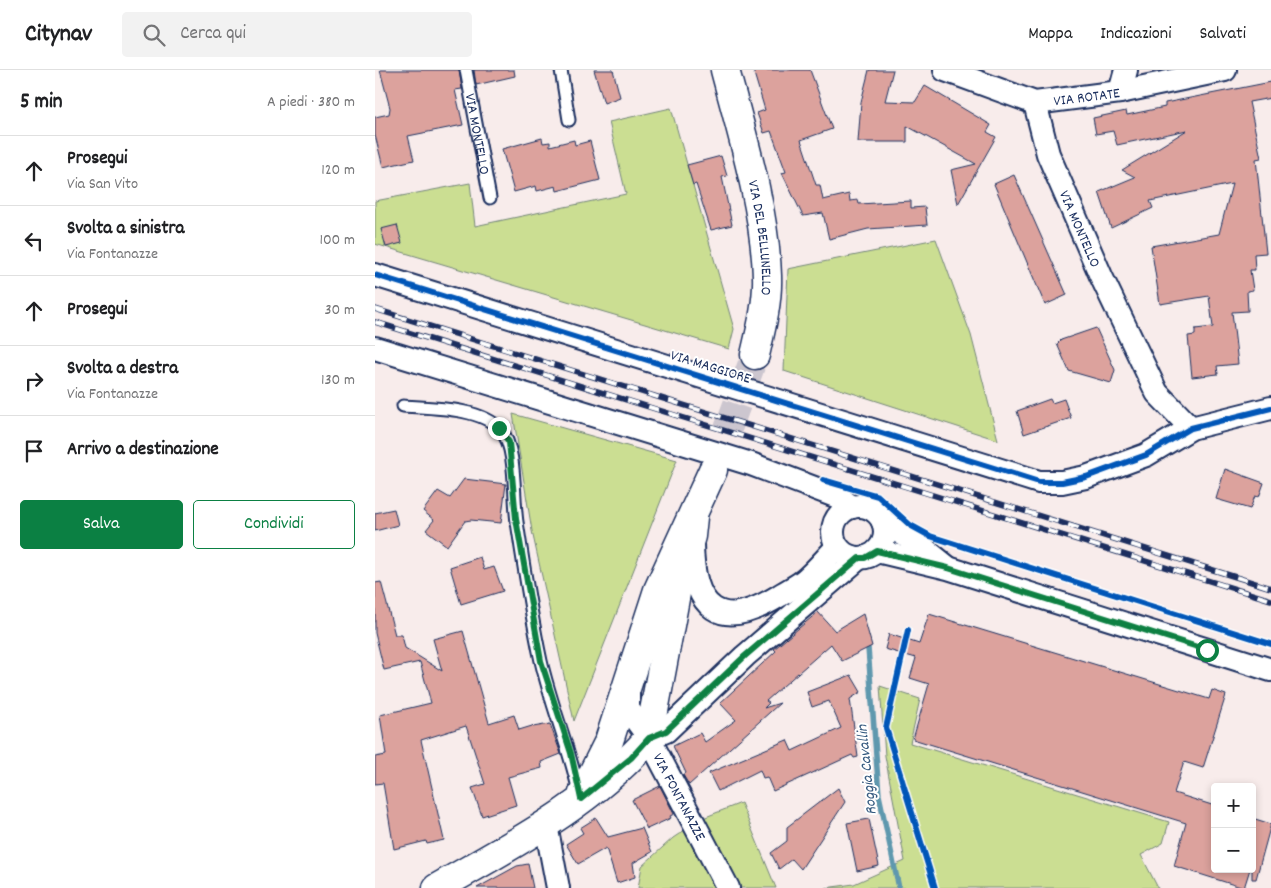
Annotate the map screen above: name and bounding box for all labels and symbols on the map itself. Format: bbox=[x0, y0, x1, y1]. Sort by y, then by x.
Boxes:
street label: VIA ROTATE bbox=[1053, 83, 1122, 113]
street label: VIA MONTELLO bbox=[458, 92, 494, 177]
street label: VIA DEL BELLUNELLO bbox=[741, 178, 776, 296]
street label: VIA MONTELLO bbox=[1052, 187, 1105, 271]
street label: VIA MAGGIORE bbox=[668, 345, 753, 391]
route end bbox=[488, 417, 511, 440]
route start bbox=[1196, 639, 1219, 662]
water label: Roggia Cavallin bbox=[851, 723, 884, 816]
street label: VIA FONTANAZZE bbox=[646, 750, 710, 845]

